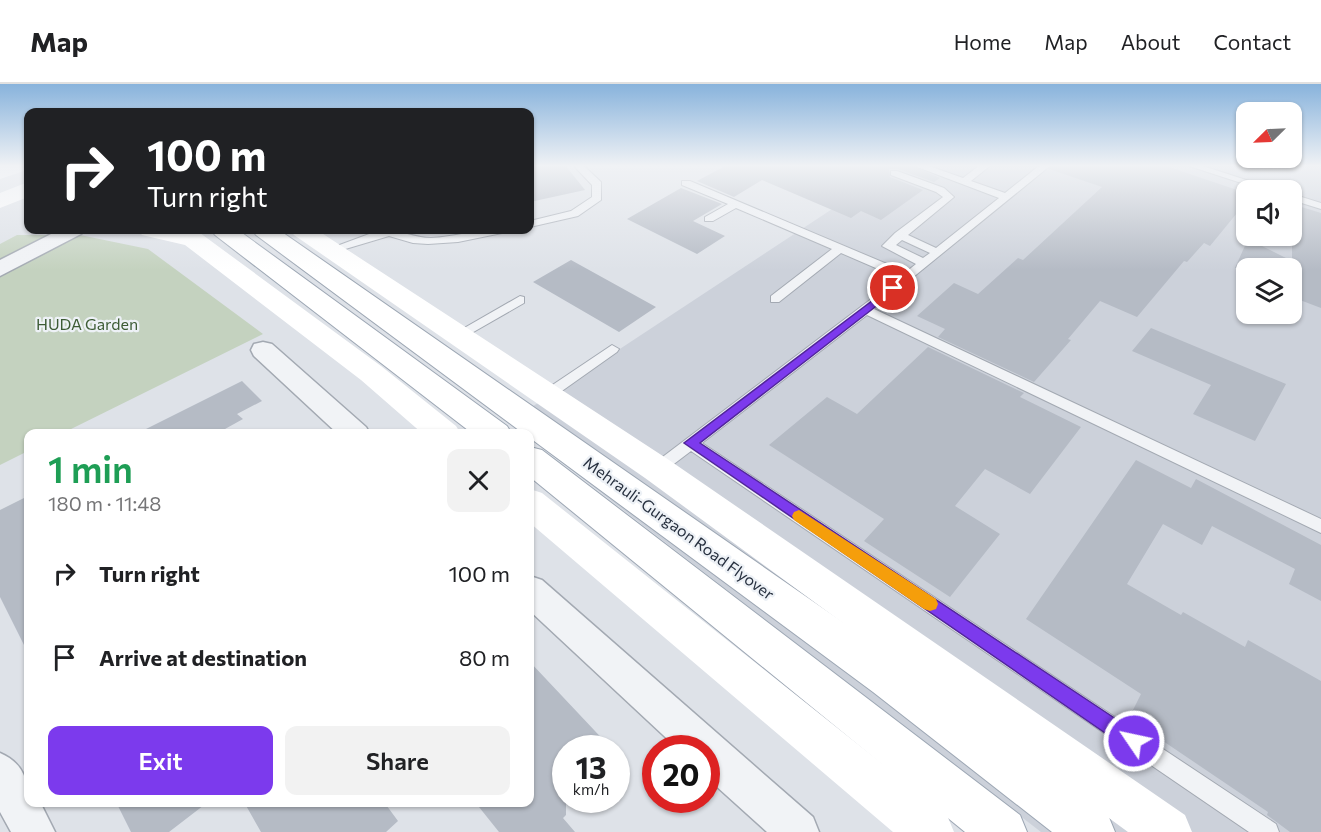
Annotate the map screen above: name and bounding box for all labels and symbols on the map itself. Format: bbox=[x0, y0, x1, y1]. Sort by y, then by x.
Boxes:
north arrow bbox=[1236, 102, 1302, 168]
pin bbox=[867, 262, 918, 313]
park label: HUDA Garden bbox=[36, 314, 138, 333]
street label: Mehrauli-Gurgaon Road Flyover bbox=[580, 452, 779, 603]
position arrow bbox=[1102, 709, 1166, 773]
speed limit sign: 20 bbox=[642, 735, 720, 813]

